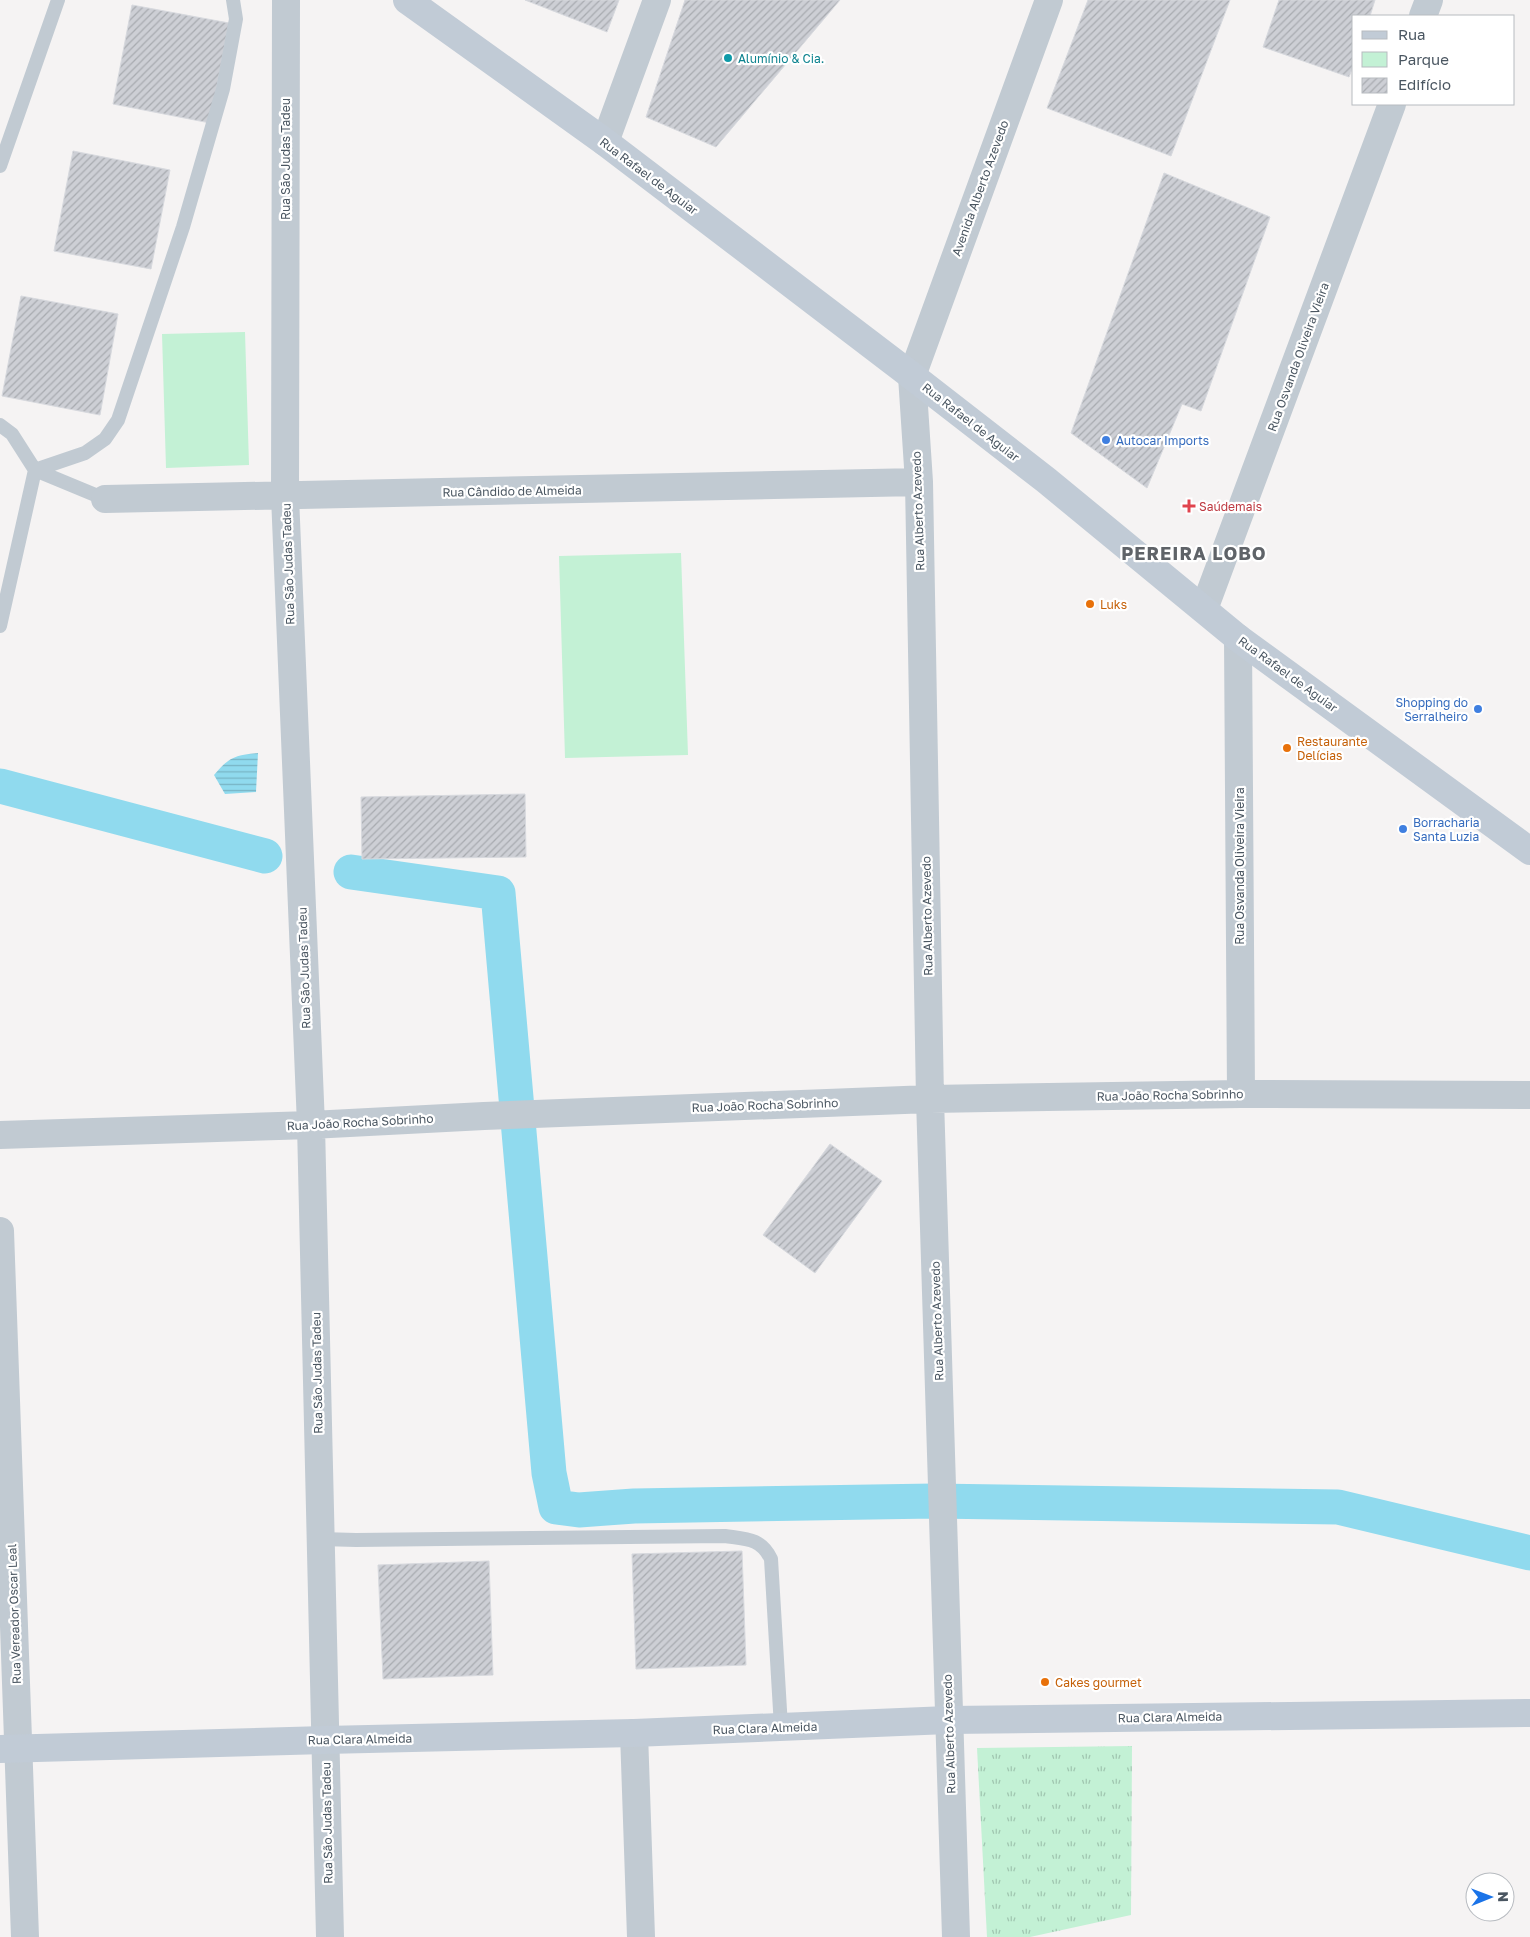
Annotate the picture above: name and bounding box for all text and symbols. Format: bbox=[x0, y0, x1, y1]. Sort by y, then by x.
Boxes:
legend bbox=[1352, 15, 1515, 105]
text: Rua bbox=[1398, 25, 1425, 43]
text: Parque bbox=[1398, 50, 1449, 68]
place label: Alumínio & Cia. bbox=[738, 51, 824, 66]
marker: Alumínio & Cia. bbox=[722, 52, 734, 64]
text: Edifício bbox=[1398, 75, 1451, 93]
street label: Rua São Judas Tadeu bbox=[278, 98, 293, 220]
street label: Avenida Alberto Azevedo bbox=[948, 118, 1012, 258]
street label: Rua Rafael de Aguiar bbox=[597, 134, 701, 218]
street label: Rua Osvanda Oliveira Vieira bbox=[1264, 280, 1332, 434]
street label: Rua Rafael de Aguiar bbox=[919, 379, 1023, 465]
place label: Autocar Imports bbox=[1116, 433, 1209, 448]
marker: Autocar Imports bbox=[1100, 434, 1112, 446]
street label: Rua Alberto Azevedo bbox=[908, 451, 928, 571]
street label: Rua Cândido de Almeida bbox=[442, 482, 582, 500]
place label: Saúdemais bbox=[1199, 499, 1262, 514]
marker: Saúdemais bbox=[1183, 500, 1195, 512]
street label: Rua São Judas Tadeu bbox=[278, 503, 298, 625]
district label: PEREIRA LOBO bbox=[1121, 542, 1267, 564]
place label: Luks bbox=[1100, 597, 1127, 612]
marker: Luks bbox=[1084, 598, 1096, 610]
street label: Rua Rafael de Aguiar bbox=[1235, 633, 1341, 715]
place label: Shopping do Serralheiro bbox=[1395, 695, 1468, 724]
marker: Shopping do Serralheiro bbox=[1472, 703, 1484, 715]
place label: Restaurante Delícias bbox=[1297, 734, 1368, 763]
marker: Restaurante Delícias bbox=[1281, 742, 1293, 754]
street label: Rua Osvanda Oliveira Vieira bbox=[1232, 787, 1247, 945]
place label: Borracharia Santa Luzia bbox=[1413, 815, 1480, 844]
marker: Borracharia Santa Luzia bbox=[1397, 823, 1409, 835]
street label: Rua Alberto Azevedo bbox=[918, 856, 936, 976]
street label: Rua São Judas Tadeu bbox=[294, 907, 314, 1029]
street label: Rua João Rocha Sobrinho bbox=[1096, 1086, 1244, 1104]
street label: Rua João Rocha Sobrinho bbox=[691, 1095, 839, 1115]
street label: Rua João Rocha Sobrinho bbox=[286, 1111, 434, 1133]
street label: Rua Alberto Azevedo bbox=[927, 1261, 947, 1381]
street label: Rua São Judas Tadeu bbox=[308, 1312, 326, 1434]
street label: Rua Vereador Oscar Leal bbox=[4, 1543, 24, 1684]
street label: Rua Alberto Azevedo bbox=[939, 1674, 959, 1794]
place label: Cakes gourmet bbox=[1055, 1675, 1142, 1690]
marker: Cakes gourmet bbox=[1039, 1676, 1051, 1688]
street label: Rua Clara Almeida bbox=[1118, 1709, 1222, 1725]
street label: Rua Clara Almeida bbox=[712, 1719, 818, 1737]
street label: Rua Clara Almeida bbox=[308, 1731, 412, 1747]
street label: Rua São Judas Tadeu bbox=[318, 1762, 336, 1884]
north arrow bbox=[1465, 1872, 1515, 1922]
text: N bbox=[1495, 1891, 1512, 1902]

